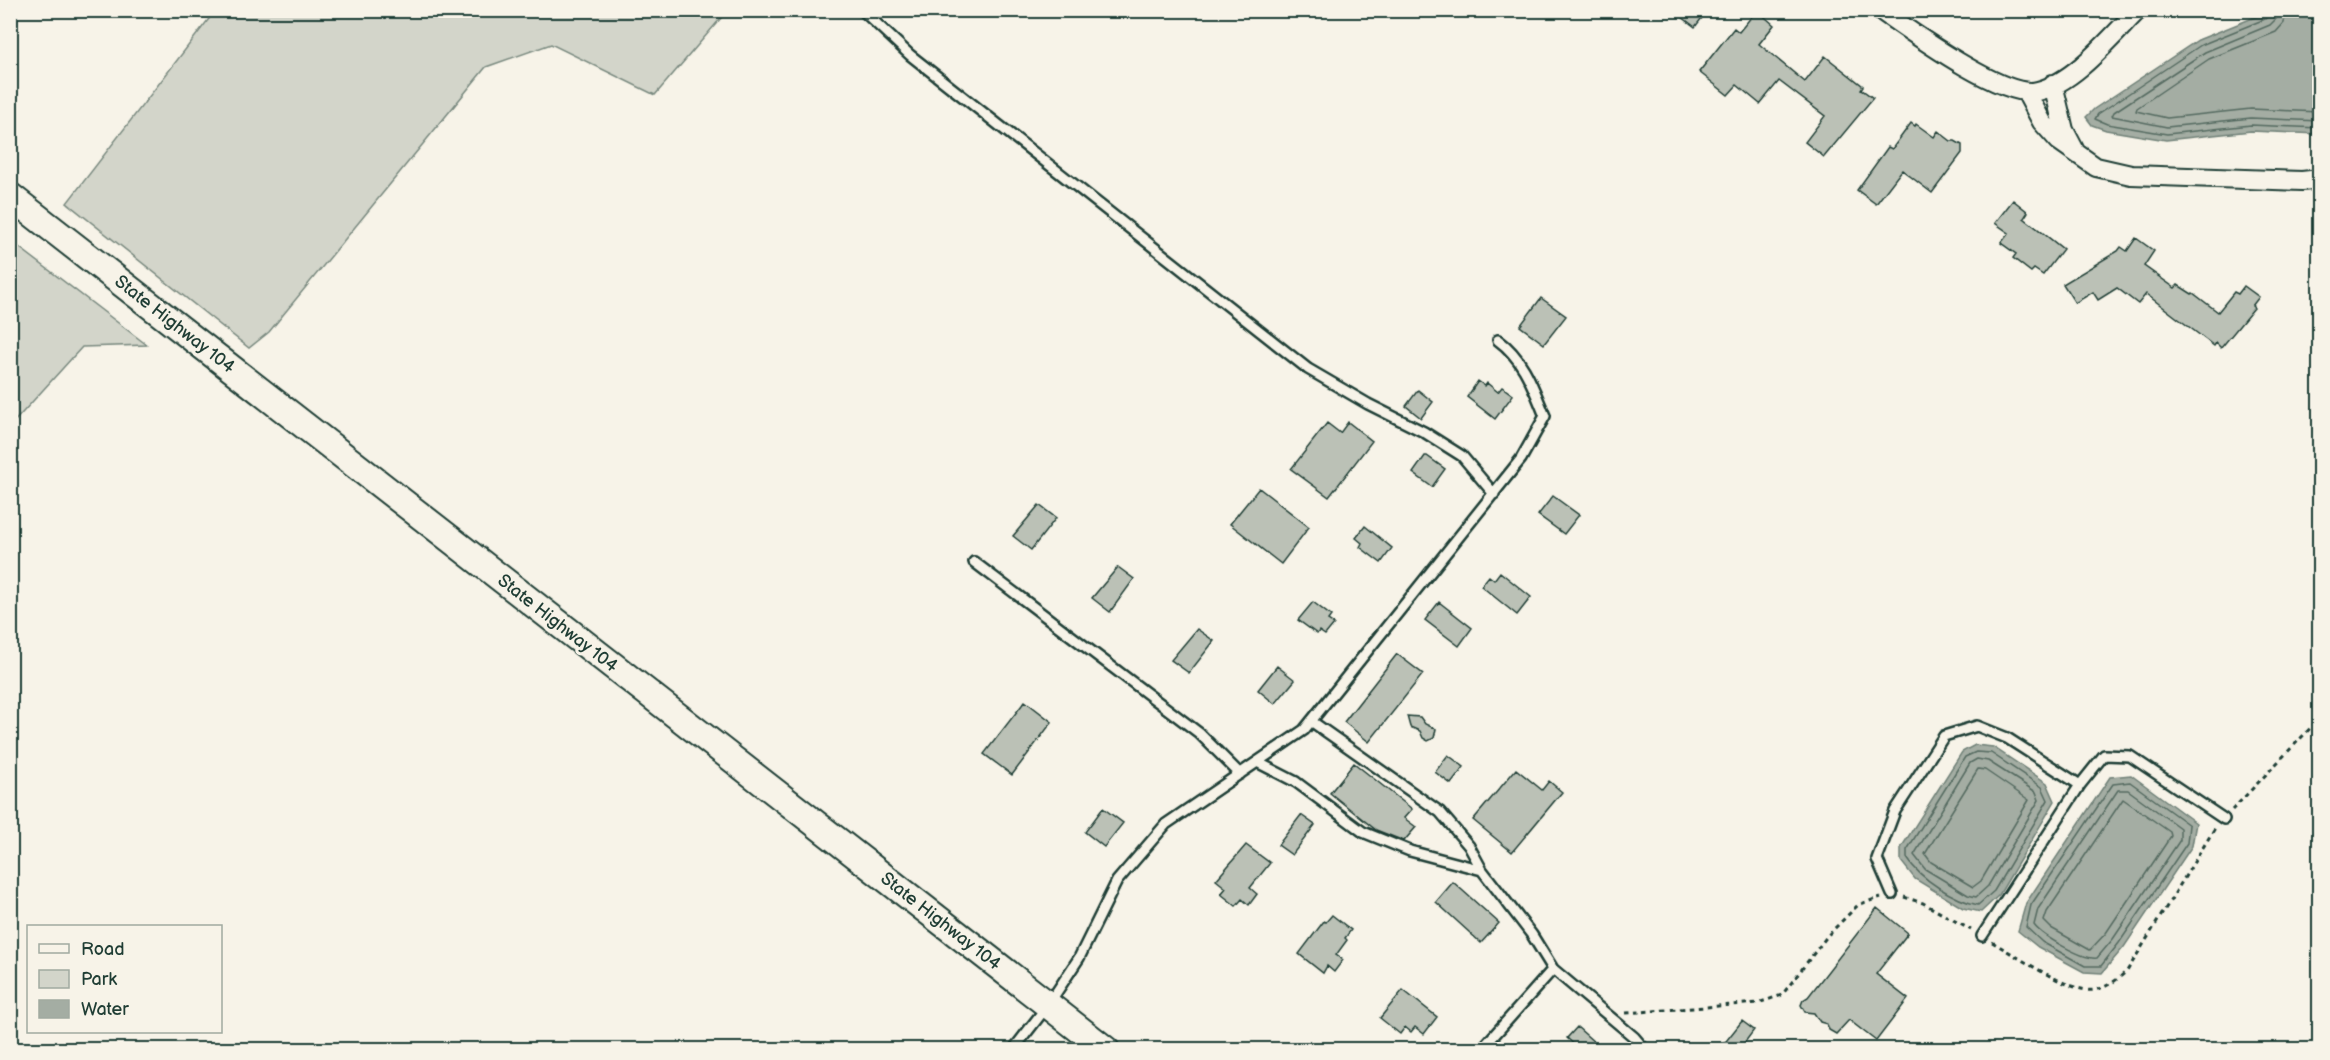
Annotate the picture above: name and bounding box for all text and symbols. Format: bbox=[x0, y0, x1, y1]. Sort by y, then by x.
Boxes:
street label: State Highway 104 bbox=[110, 271, 239, 378]
street label: State Highway 104 bbox=[493, 570, 622, 677]
street label: State Highway 104 bbox=[876, 868, 1005, 975]
legend bbox=[27, 925, 222, 1033]
text: Road bbox=[81, 939, 125, 960]
text: Park bbox=[81, 969, 117, 990]
text: Water bbox=[81, 999, 129, 1020]

